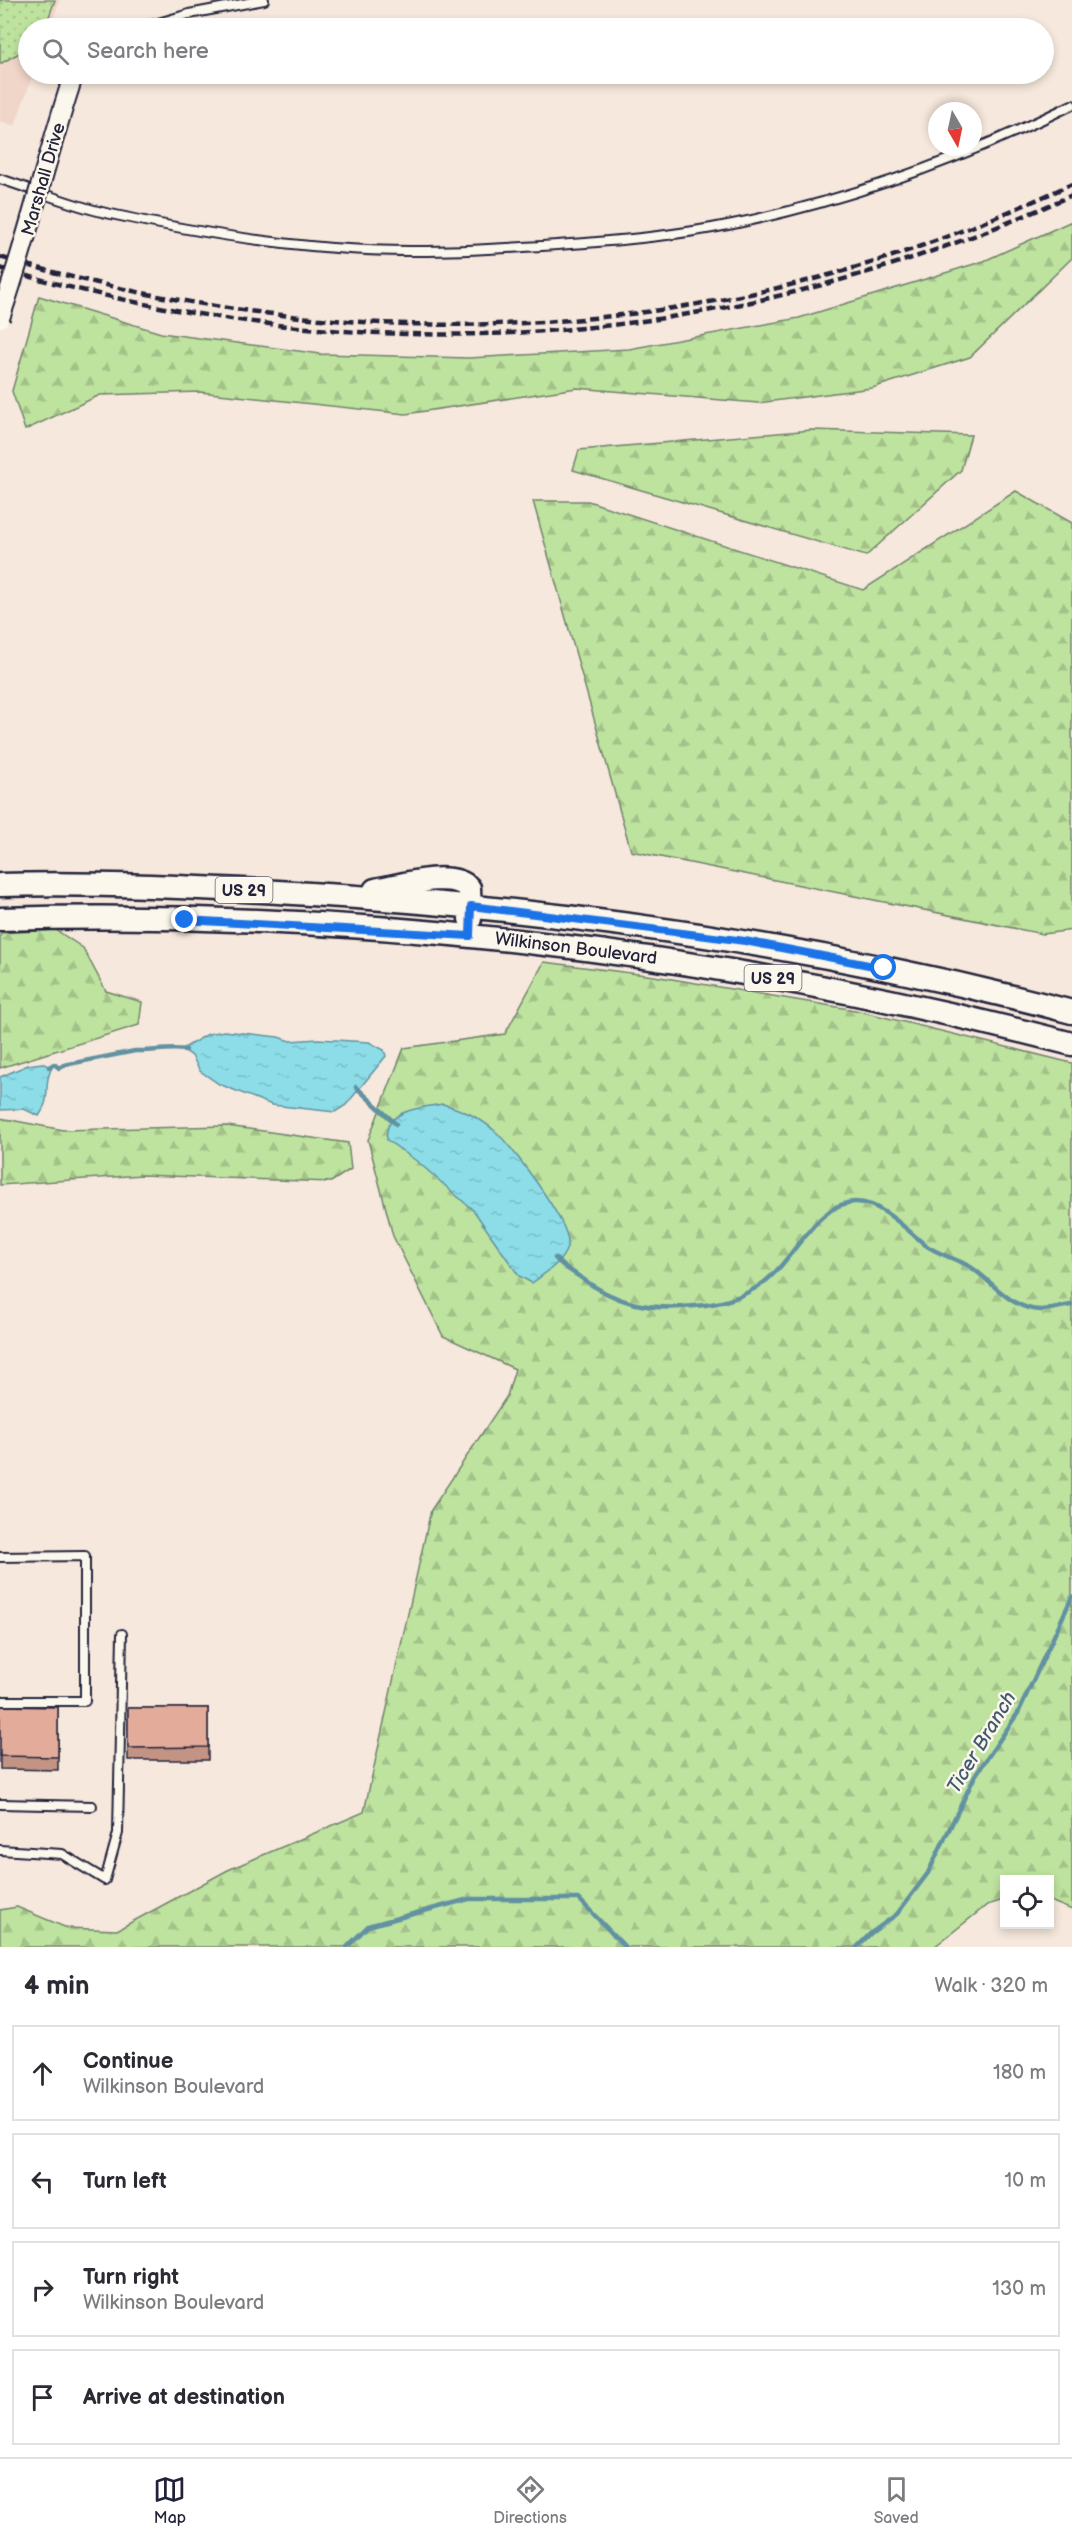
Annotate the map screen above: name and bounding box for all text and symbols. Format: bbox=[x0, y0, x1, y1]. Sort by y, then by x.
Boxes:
search box bbox=[18, 18, 1054, 84]
icon: search bbox=[39, 35, 72, 68]
text: Search here bbox=[87, 38, 209, 65]
north arrow bbox=[928, 102, 982, 156]
street label: Marshall Drive bbox=[17, 120, 70, 238]
road number: US 29 bbox=[216, 877, 272, 903]
route end bbox=[171, 906, 197, 932]
street label: Wilkinson Boulevard bbox=[494, 928, 658, 969]
route start bbox=[870, 954, 896, 980]
road number: US 29 bbox=[744, 965, 802, 991]
water label: Ticer Branch bbox=[942, 1687, 1022, 1798]
map controls bbox=[1000, 1875, 1054, 1929]
button: locate bbox=[1000, 1875, 1054, 1929]
text: 4 min bbox=[24, 1971, 89, 2002]
text: Walk · 320 m bbox=[934, 1974, 1048, 1998]
text: Continue bbox=[83, 2048, 173, 2075]
icon: ahead bbox=[26, 2057, 59, 2090]
text: 180 m bbox=[993, 2061, 1046, 2085]
text: Wilkinson Boulevard bbox=[83, 2075, 264, 2099]
icon: left bbox=[26, 2165, 59, 2198]
text: Turn left bbox=[83, 2168, 167, 2195]
text: 10 m bbox=[1005, 2169, 1046, 2193]
text: Turn right bbox=[83, 2264, 179, 2291]
icon: right bbox=[26, 2273, 59, 2306]
text: 130 m bbox=[992, 2277, 1046, 2301]
text: Wilkinson Boulevard bbox=[83, 2291, 264, 2315]
icon: arrive bbox=[26, 2381, 59, 2414]
text: Arrive at destination bbox=[83, 2384, 285, 2411]
tab: Map bbox=[153, 2473, 186, 2528]
tab: Directions bbox=[493, 2473, 567, 2528]
tab: Saved bbox=[874, 2473, 919, 2528]

